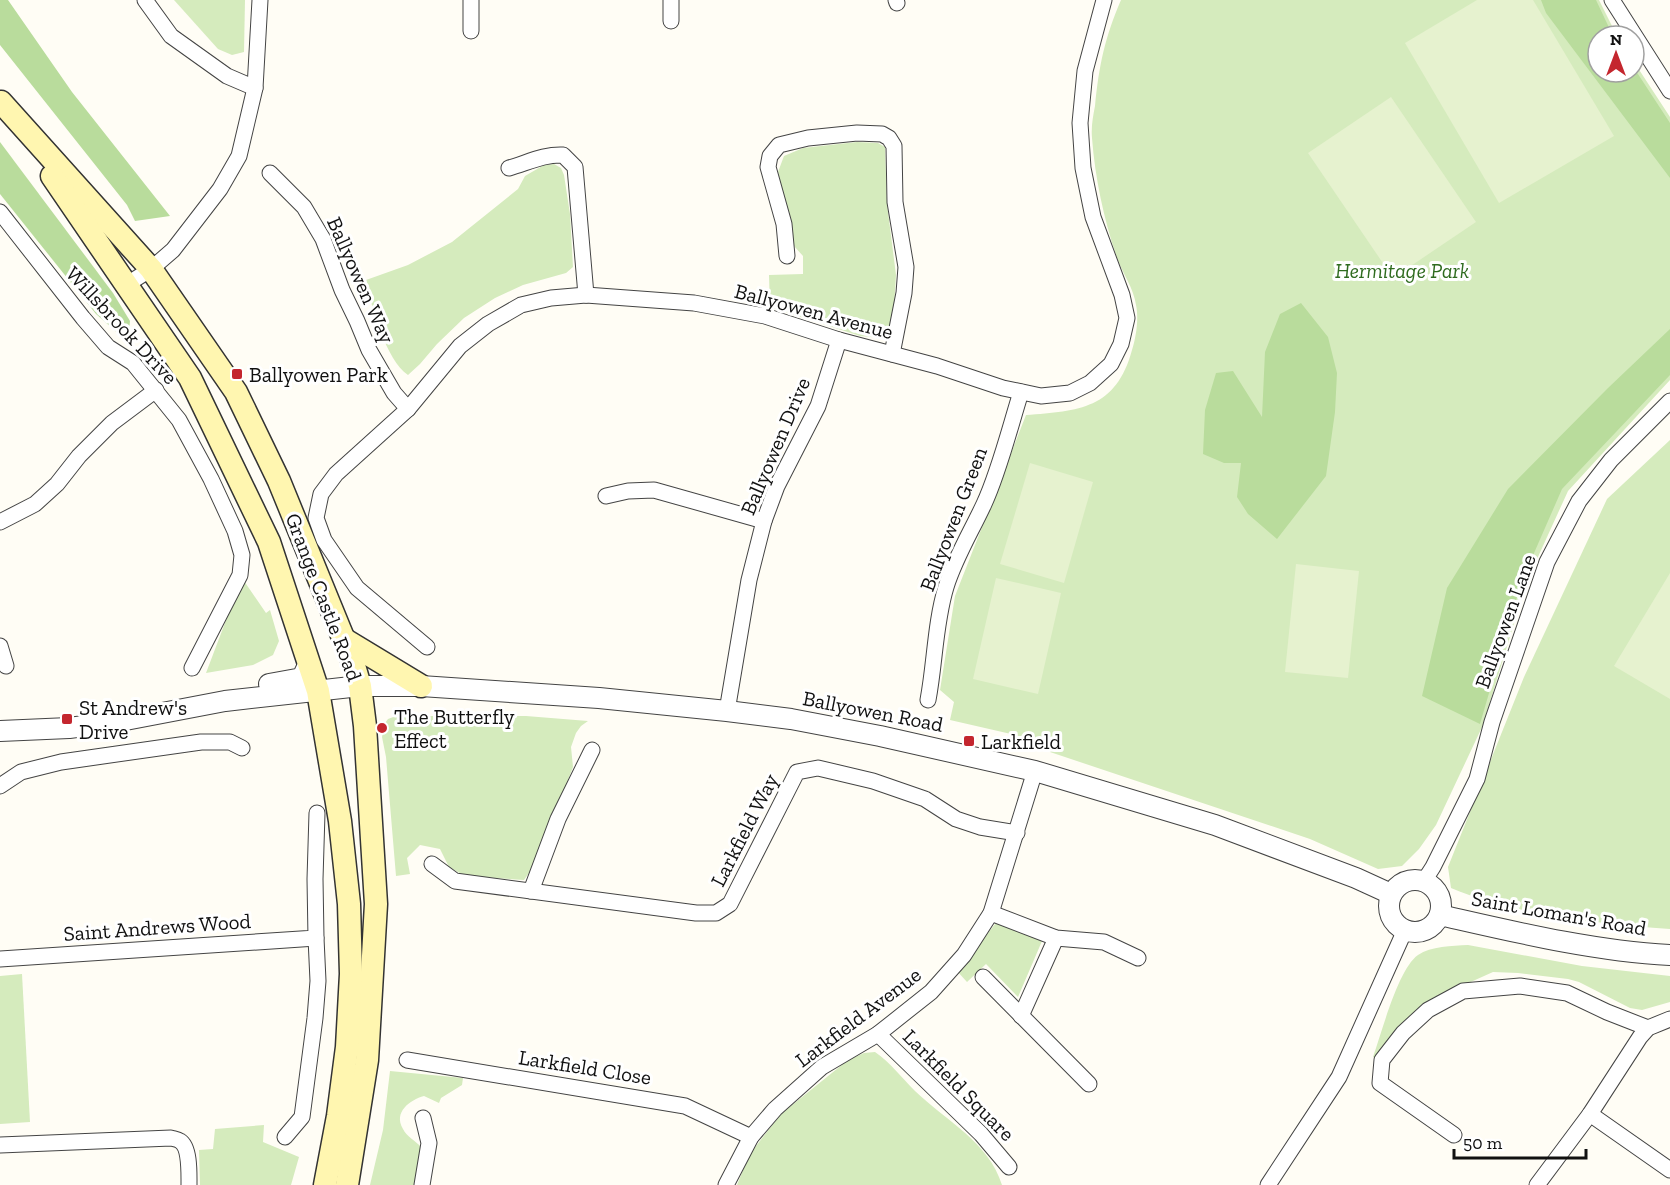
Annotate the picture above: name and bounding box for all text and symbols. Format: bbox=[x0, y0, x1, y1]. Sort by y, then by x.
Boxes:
north arrow bbox=[1586, 24, 1646, 84]
text: N bbox=[1610, 30, 1622, 49]
street label: Ballyowen Way bbox=[322, 213, 400, 347]
park label: Hermitage Park bbox=[1335, 258, 1469, 283]
street label: Willsbrook Drive bbox=[61, 261, 183, 389]
street label: Ballyowen Avenue bbox=[732, 278, 896, 344]
place label: Ballyowen Park bbox=[249, 362, 388, 387]
marker: Ballyowen Park bbox=[230, 367, 244, 381]
street label: Ballyowen Drive bbox=[735, 373, 815, 518]
street label: Ballyowen Green bbox=[914, 443, 992, 595]
street label: Grange Castle Road bbox=[280, 510, 368, 685]
street label: Ballyowen Lane bbox=[1469, 550, 1541, 691]
street label: Ballyowen Road bbox=[801, 685, 946, 737]
place label: St Andrew's Drive bbox=[79, 695, 187, 744]
place label: The Butterfly Effect bbox=[394, 704, 515, 753]
marker: St Andrew's Drive bbox=[60, 712, 74, 726]
marker: The Butterfly Effect bbox=[375, 721, 389, 735]
place label: Larkfield bbox=[981, 729, 1062, 754]
marker: Larkfield bbox=[962, 734, 976, 748]
street label: Larkfield Way bbox=[705, 769, 783, 891]
street label: Saint Loman's Road bbox=[1470, 885, 1649, 941]
street label: Saint Andrews Wood bbox=[63, 908, 252, 946]
street label: Larkfield Avenue bbox=[790, 962, 926, 1072]
street label: Larkfield Square bbox=[898, 1024, 1020, 1146]
street label: Larkfield Close bbox=[517, 1044, 653, 1090]
scale bar bbox=[1454, 1122, 1586, 1160]
text: 50 m bbox=[1463, 1132, 1503, 1154]

